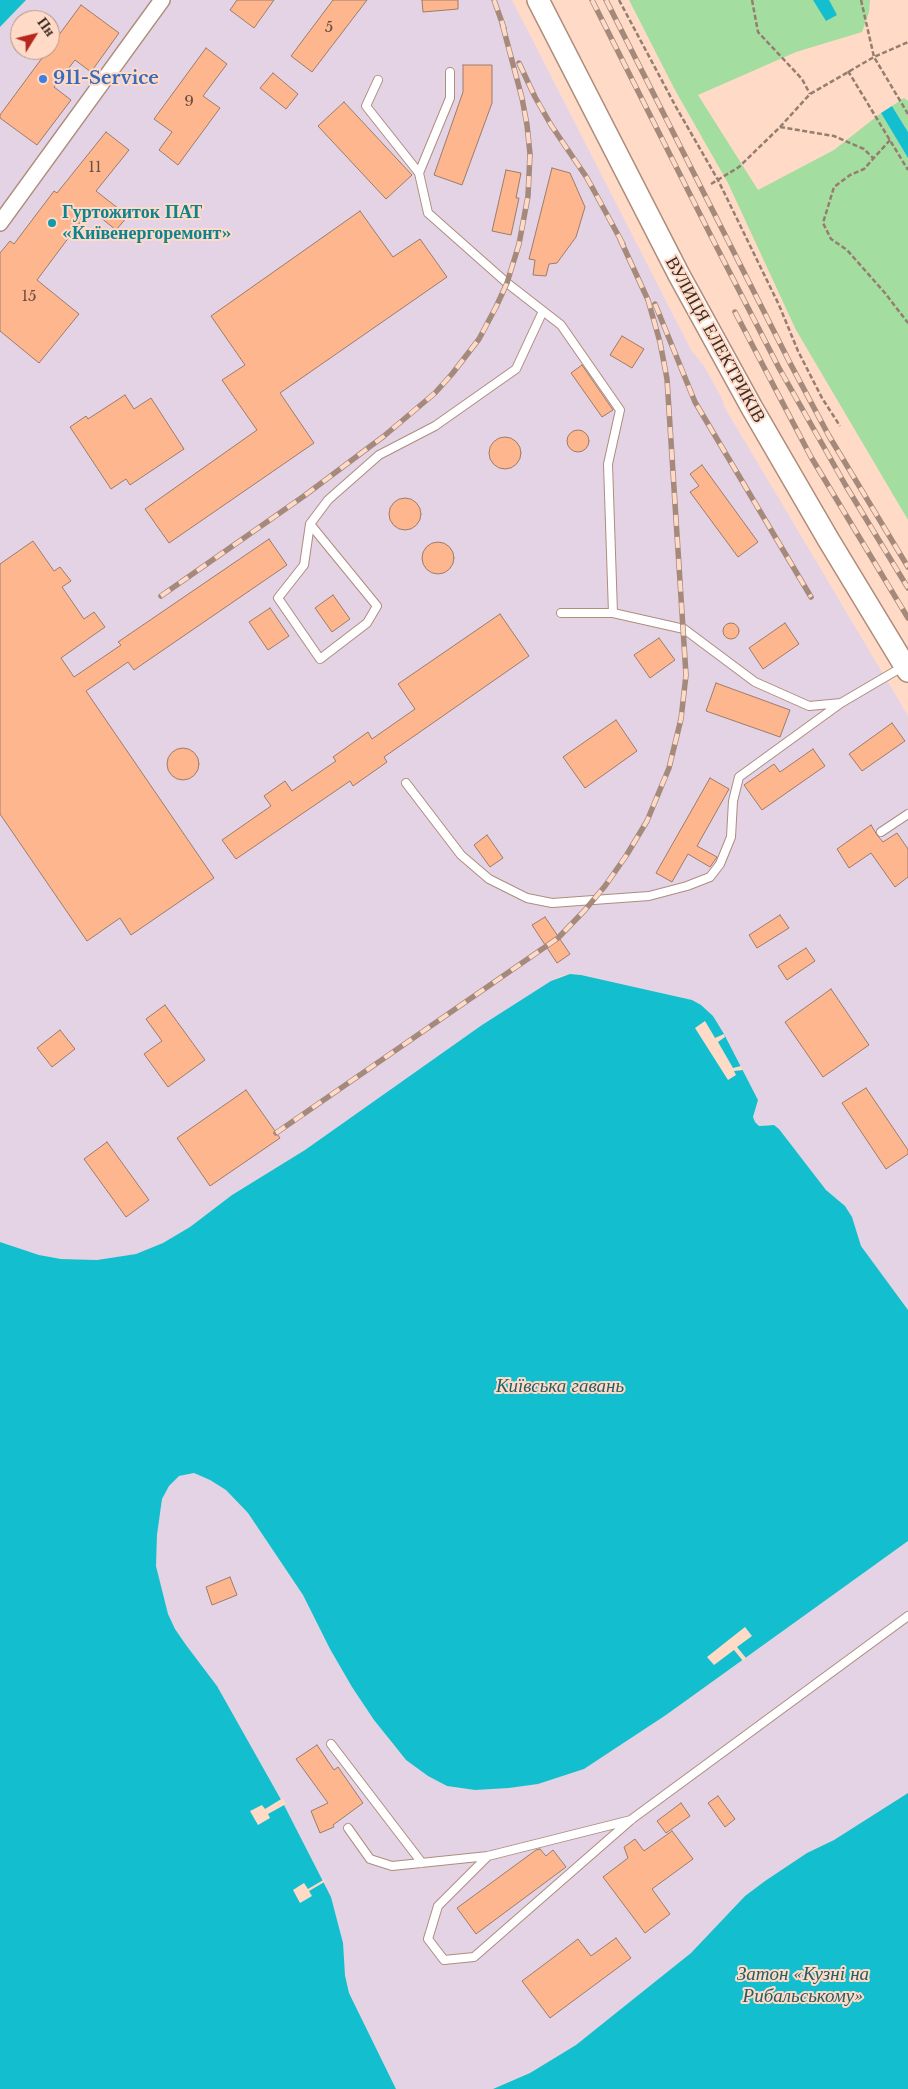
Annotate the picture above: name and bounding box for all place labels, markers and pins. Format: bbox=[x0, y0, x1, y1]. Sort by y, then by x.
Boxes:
place label: 911-Service bbox=[53, 68, 159, 90]
marker: 911-Service bbox=[37, 73, 49, 85]
place label: Гуртожиток ПАТ «Київенергоремонт» bbox=[62, 202, 231, 244]
marker: Гуртожиток ПАТ «Київенергоремонт» bbox=[46, 217, 58, 229]

